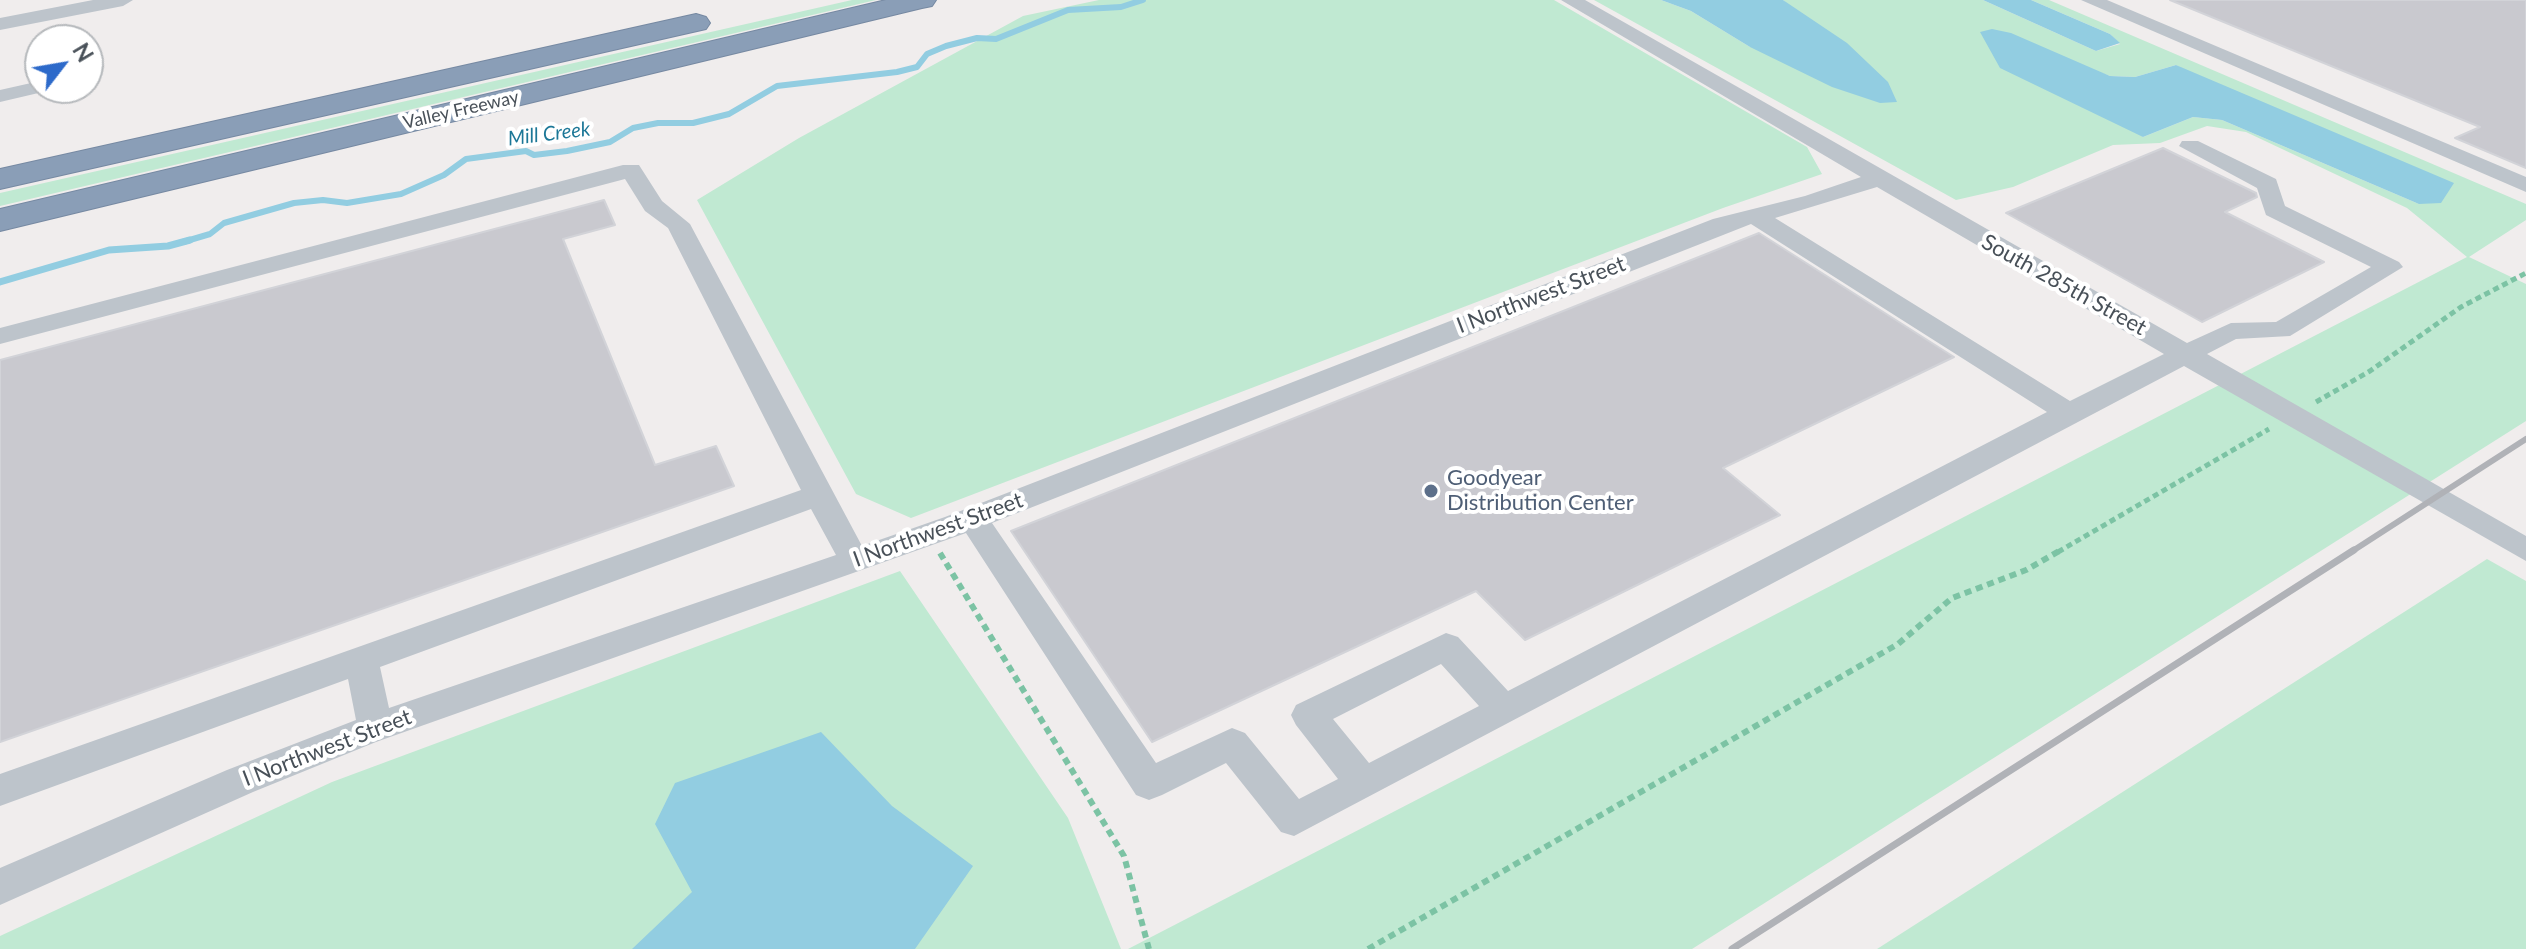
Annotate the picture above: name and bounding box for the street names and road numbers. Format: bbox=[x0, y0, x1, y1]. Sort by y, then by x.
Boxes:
street label: Valley Freeway bbox=[401, 86, 521, 134]
street label: South 285th Street bbox=[1977, 229, 2151, 341]
street label: I Northwest Street bbox=[1453, 251, 1629, 339]
street label: I Northwest Street bbox=[850, 487, 1026, 573]
street label: I Northwest Street bbox=[239, 704, 415, 792]

